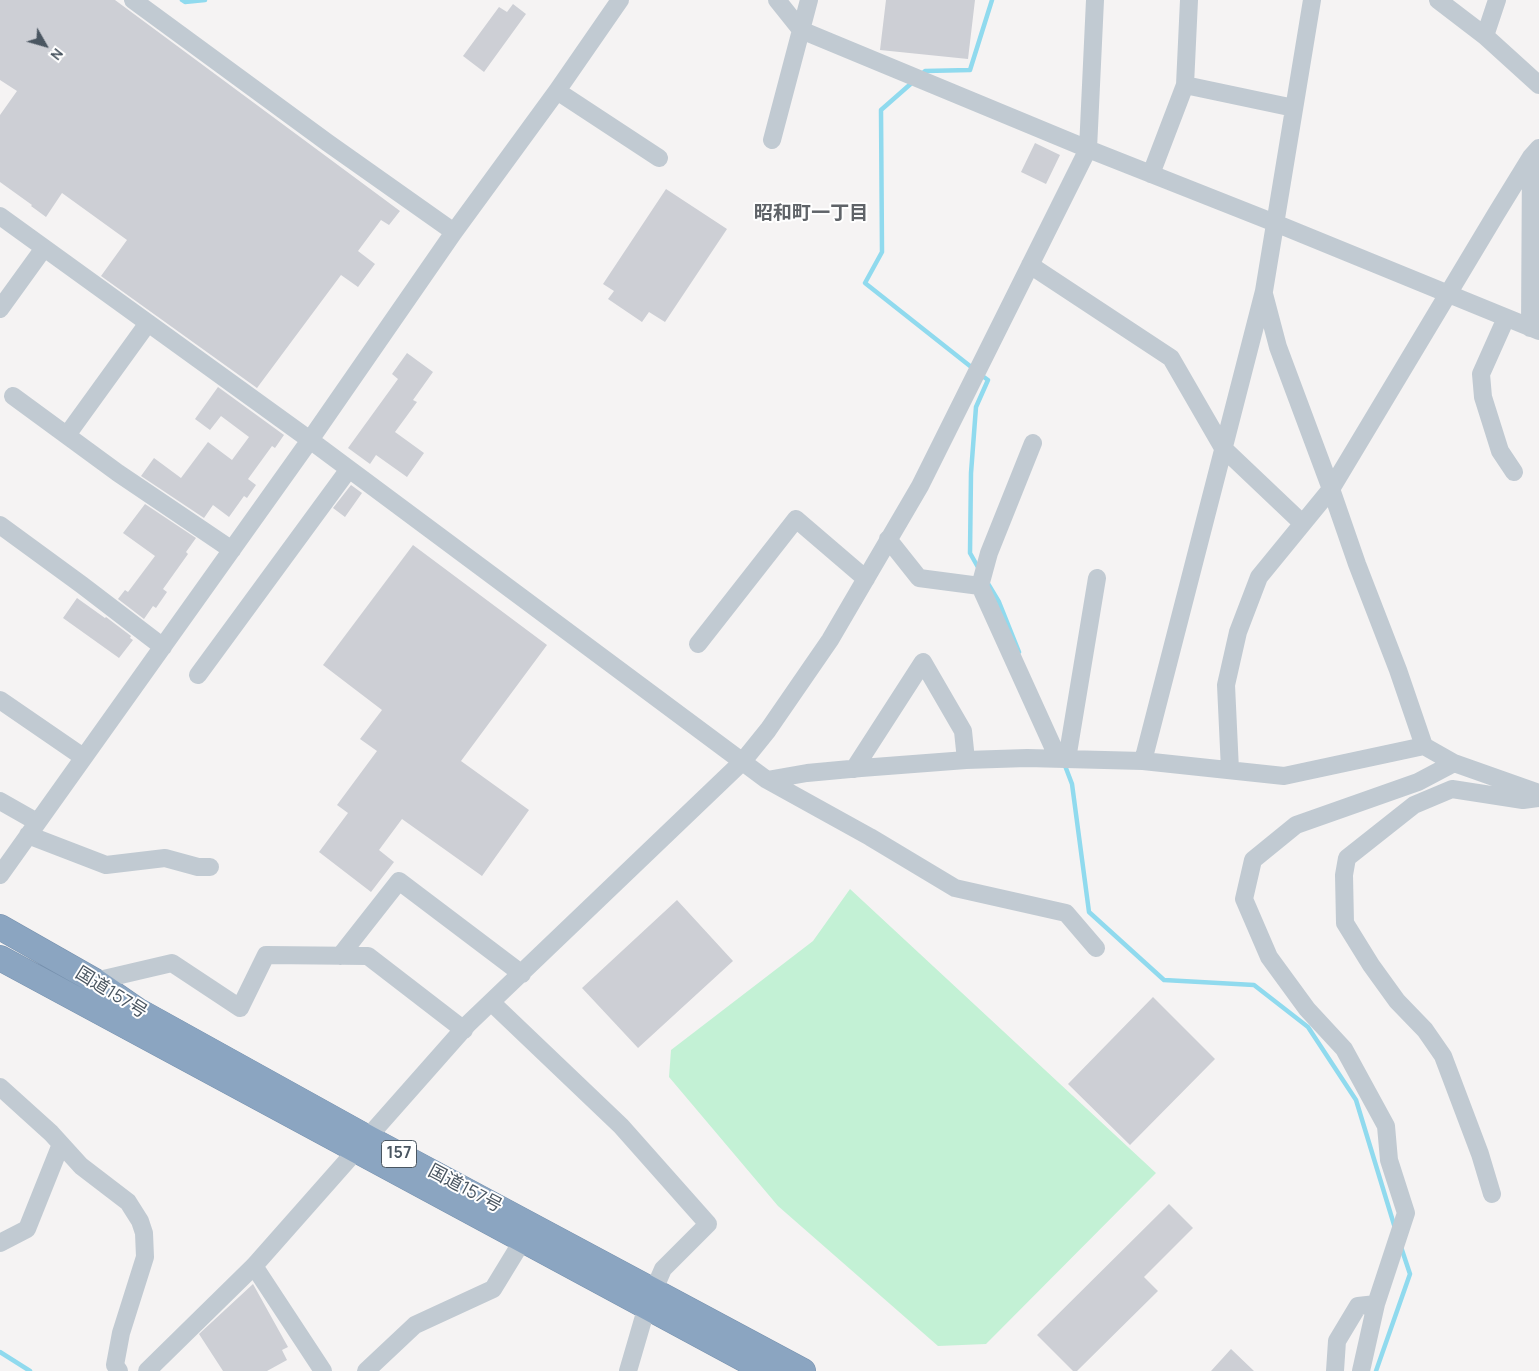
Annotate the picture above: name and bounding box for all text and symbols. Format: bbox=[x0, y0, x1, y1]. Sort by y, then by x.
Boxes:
north arrow bbox=[20, 20, 70, 70]
text: N bbox=[47, 45, 68, 64]
district label: 昭和町一丁目 bbox=[754, 203, 868, 225]
street label: 国道157号 bbox=[71, 963, 151, 1023]
road number: 157 bbox=[382, 1140, 416, 1168]
street label: 国道157号 bbox=[424, 1161, 506, 1217]

